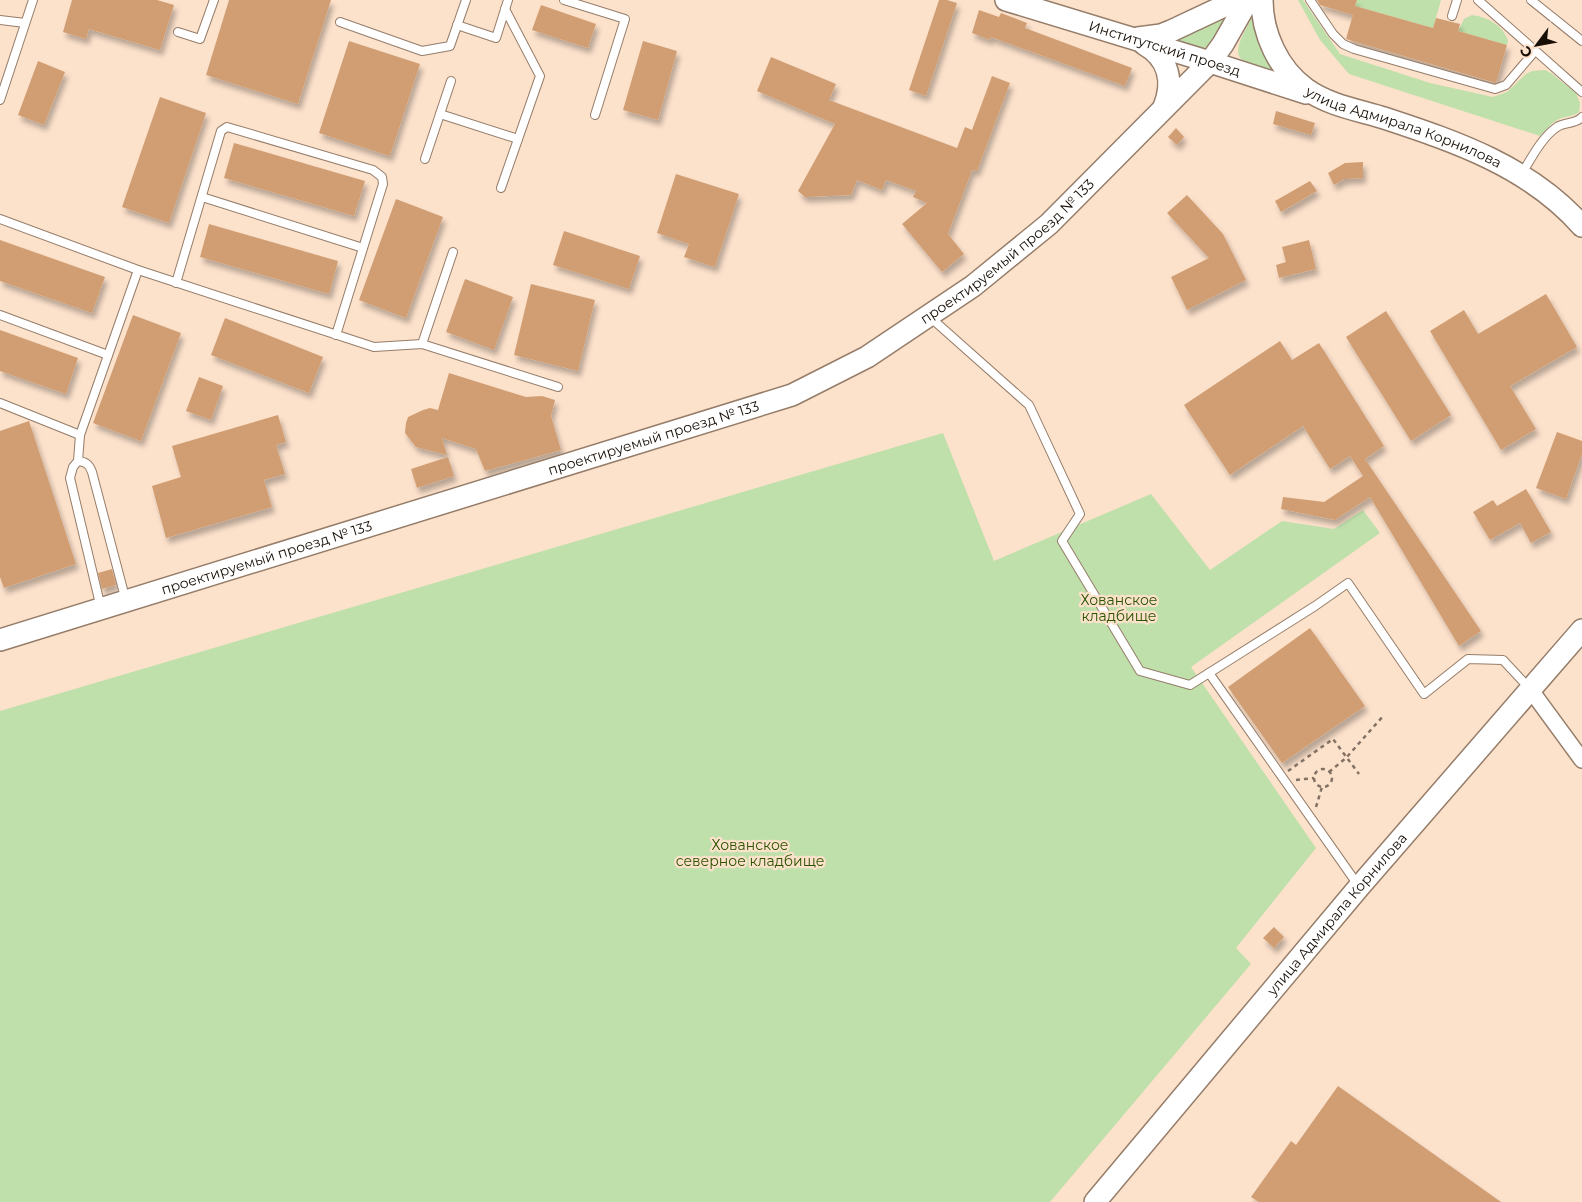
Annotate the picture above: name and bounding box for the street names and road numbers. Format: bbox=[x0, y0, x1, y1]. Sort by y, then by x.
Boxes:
street label: Институтский проезд bbox=[1087, 17, 1243, 80]
street label: улица Адмирала Корнилова bbox=[1301, 82, 1505, 172]
street label: проектируемый проезд № 133 bbox=[917, 175, 1098, 328]
street label: проектируемый проезд № 133 bbox=[546, 397, 761, 479]
street label: проектируемый проезд № 133 bbox=[159, 516, 374, 599]
street label: улица Адмирала Корнилова bbox=[1262, 829, 1411, 1000]

